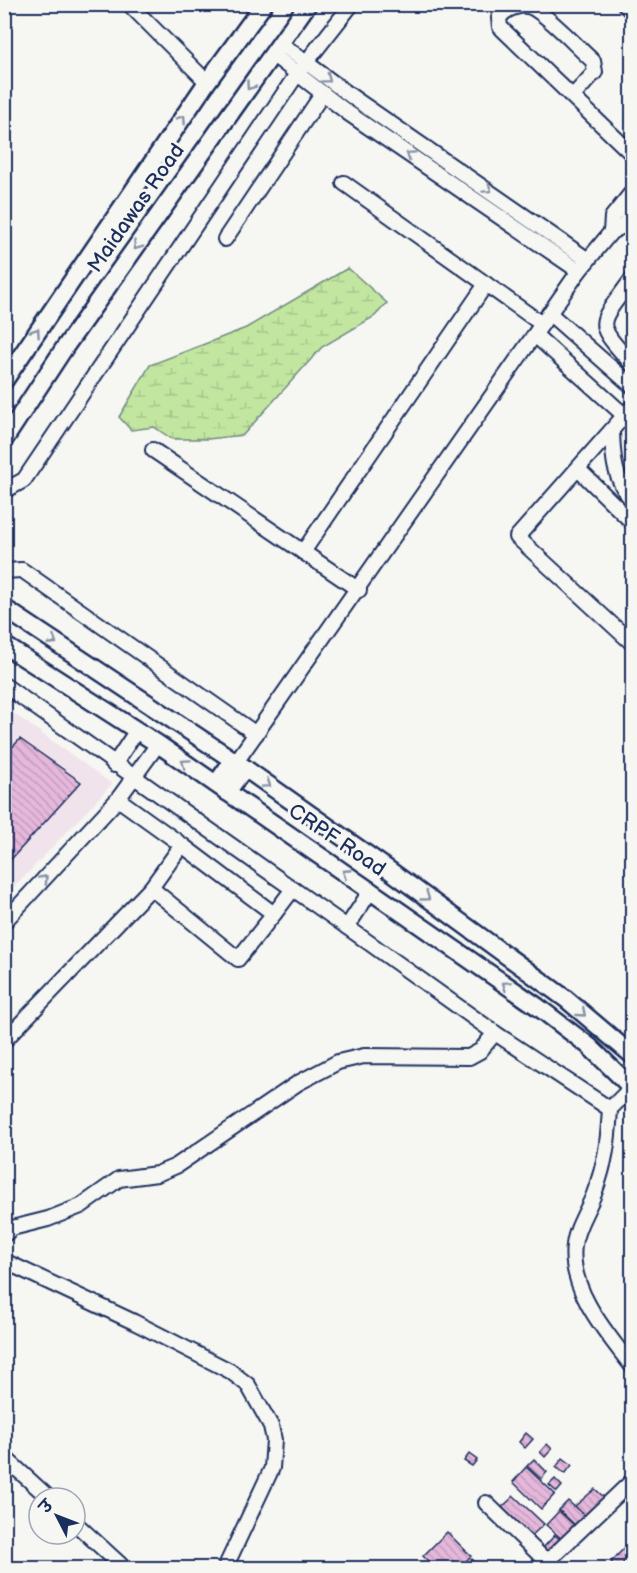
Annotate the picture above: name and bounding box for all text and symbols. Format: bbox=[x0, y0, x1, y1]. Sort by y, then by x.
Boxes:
one-way arrow bbox=[321, 71, 332, 82]
one-way arrow bbox=[246, 80, 257, 91]
one-way arrow bbox=[175, 115, 186, 126]
street label: Maidawas Road bbox=[82, 139, 190, 277]
one-way arrow bbox=[405, 151, 416, 162]
one-way arrow bbox=[481, 182, 492, 193]
one-way arrow bbox=[133, 239, 144, 250]
one-way arrow bbox=[29, 328, 40, 339]
one-way arrow bbox=[47, 633, 57, 645]
one-way arrow bbox=[181, 759, 192, 770]
one-way arrow bbox=[261, 777, 272, 788]
street label: CRPF Road bbox=[284, 798, 390, 882]
one-way arrow bbox=[342, 869, 353, 880]
one-way arrow bbox=[37, 875, 48, 885]
one-way arrow bbox=[420, 890, 431, 901]
one-way arrow bbox=[502, 981, 513, 992]
one-way arrow bbox=[575, 1006, 586, 1017]
north arrow bbox=[27, 1486, 87, 1546]
text: उ bbox=[35, 1496, 58, 1519]

